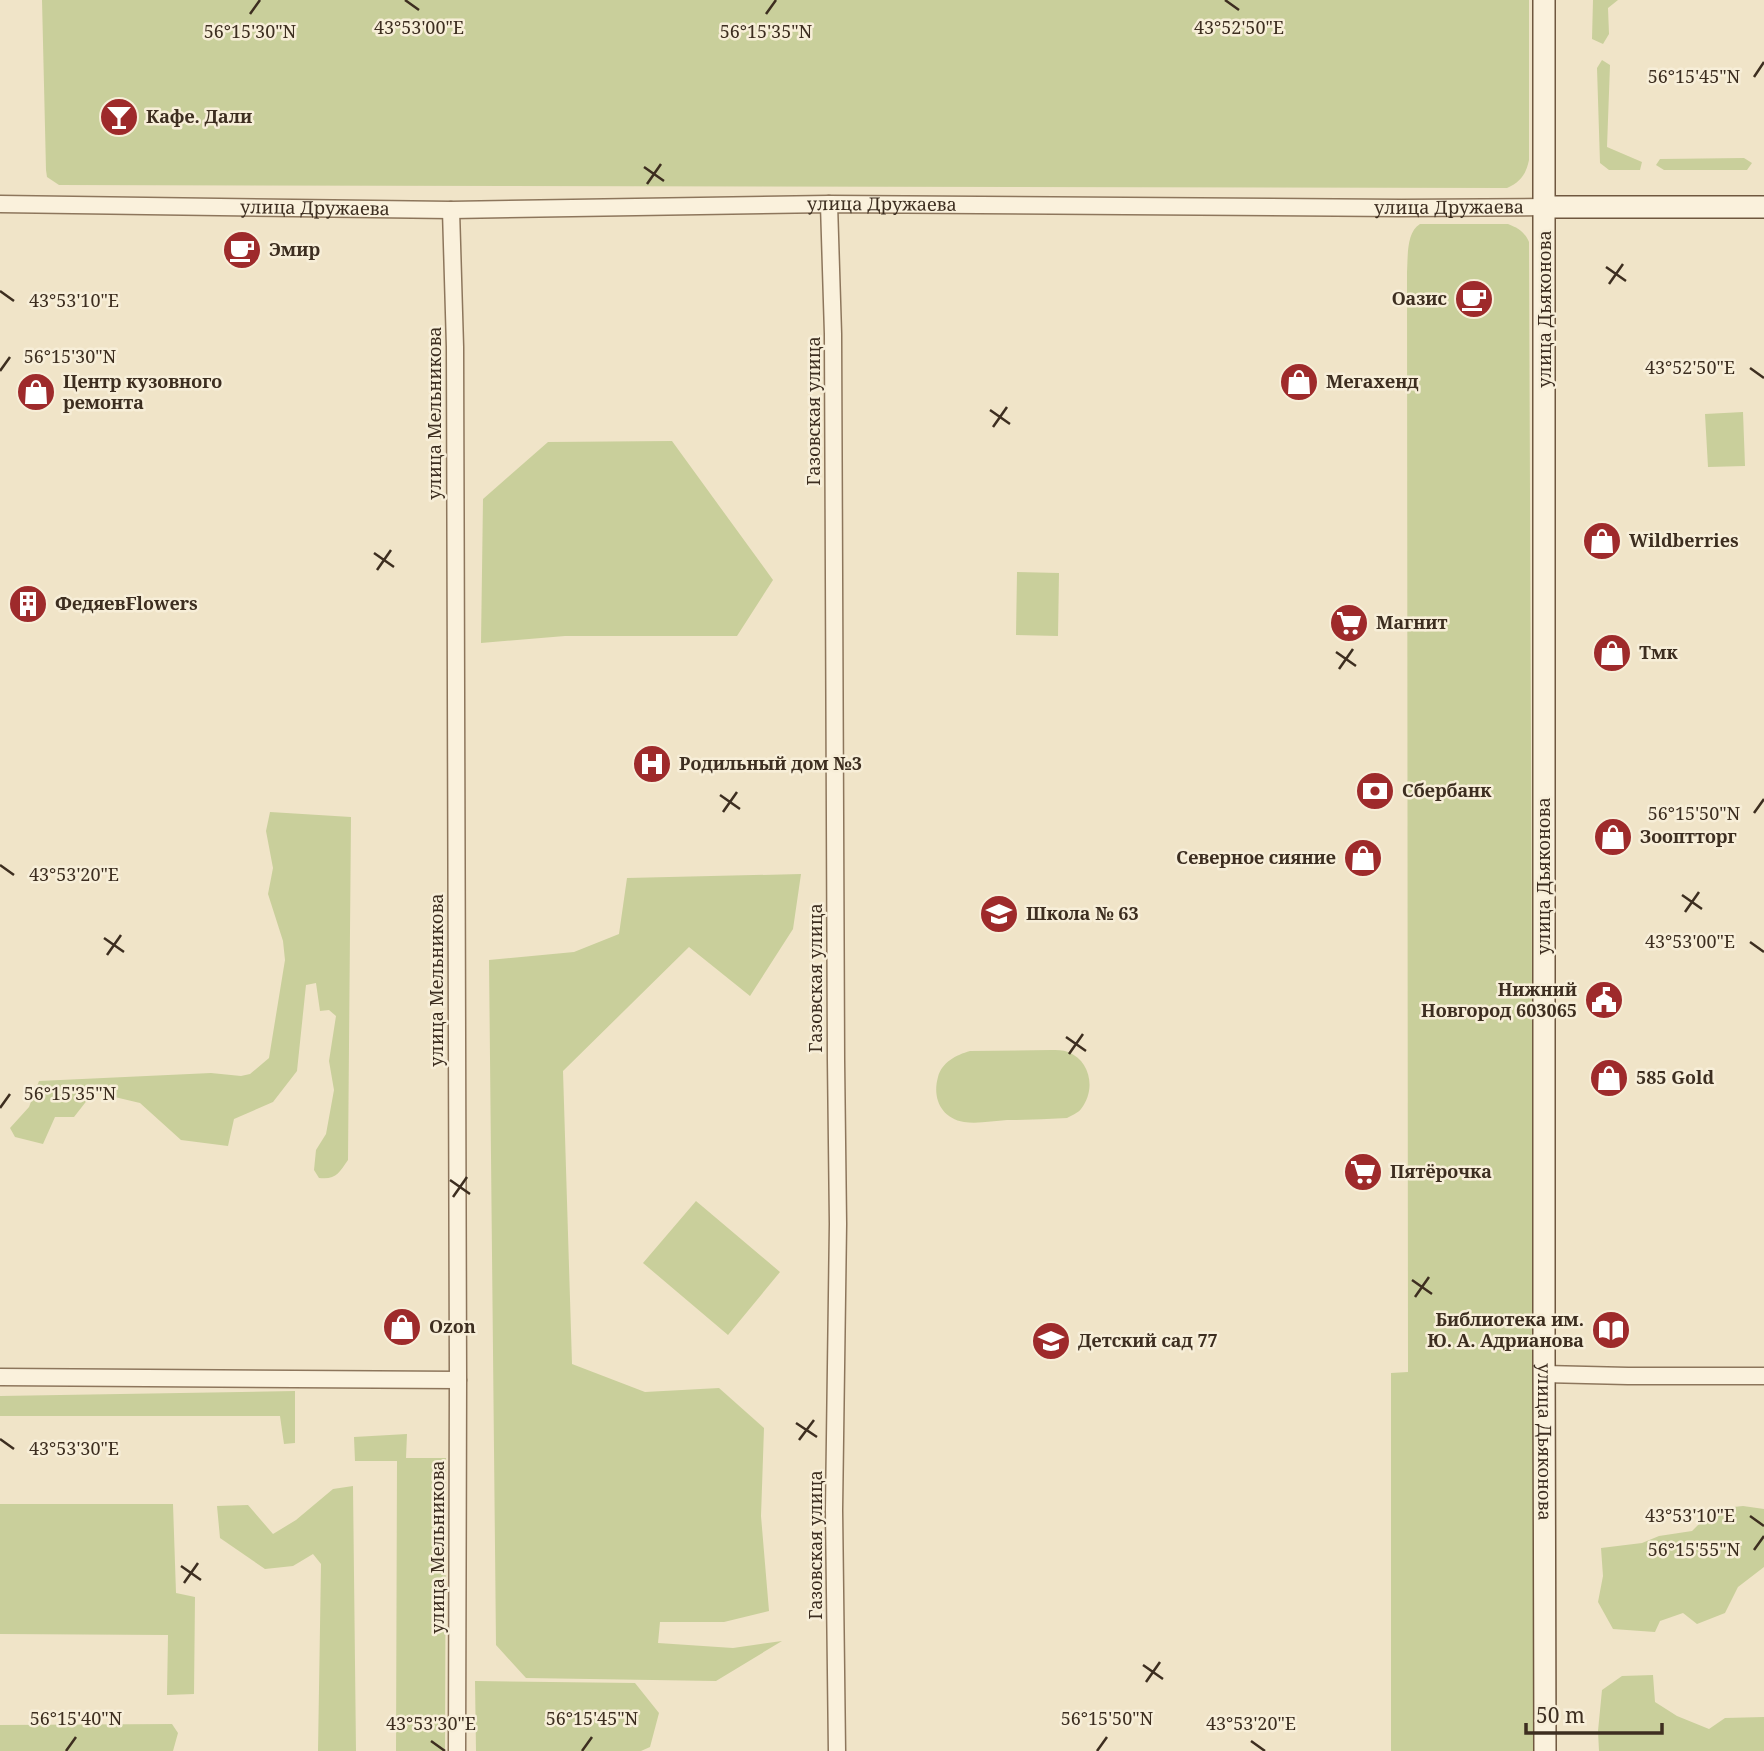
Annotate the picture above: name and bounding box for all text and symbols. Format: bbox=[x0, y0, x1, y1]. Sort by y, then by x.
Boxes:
text: 43°53'00"E bbox=[374, 15, 464, 39]
text: 43°52'50"E bbox=[1194, 15, 1284, 39]
text: 56°15'30"N bbox=[204, 19, 297, 43]
text: 56°15'35"N bbox=[720, 19, 813, 43]
text: 56°15'45"N bbox=[1648, 64, 1741, 88]
bar icon: Кафе. Дали bbox=[98, 96, 140, 138]
place label: Кафе. Дали bbox=[146, 104, 252, 128]
street label: улица Дружаева bbox=[807, 191, 957, 216]
street label: улица Дружаева bbox=[240, 194, 390, 220]
street label: улица Дружаева bbox=[1374, 194, 1524, 219]
cafe icon: Эмир bbox=[221, 229, 263, 271]
street label: улица Дьяконова bbox=[1532, 230, 1556, 388]
place label: Эмир bbox=[269, 237, 320, 261]
cafe icon: Оазис bbox=[1453, 278, 1495, 320]
place label: Оазис bbox=[1392, 286, 1447, 310]
text: 43°53'10"E bbox=[29, 288, 119, 312]
street label: улица Мельникова bbox=[422, 326, 446, 500]
street label: Газовская улица bbox=[801, 336, 825, 486]
text: 56°15'30"N bbox=[24, 344, 117, 368]
text: 43°52'50"E bbox=[1645, 355, 1735, 379]
shop icon: Мегахенд bbox=[1278, 361, 1320, 403]
place label: Центр кузовного ремонта bbox=[63, 369, 222, 414]
place label: Мегахенд bbox=[1326, 369, 1419, 393]
shop icon: Центр кузовного ремонта bbox=[15, 371, 57, 413]
shop icon: Wildberries bbox=[1581, 520, 1623, 562]
place label: Wildberries bbox=[1629, 528, 1739, 552]
building icon: ФедяевFlowers bbox=[7, 583, 49, 625]
place label: ФедяевFlowers bbox=[55, 591, 198, 615]
supermarket icon: Магнит bbox=[1328, 602, 1370, 644]
place label: Магнит bbox=[1376, 610, 1448, 634]
shop icon: Тмк bbox=[1591, 632, 1633, 674]
place label: Тмк bbox=[1639, 640, 1678, 664]
hospital icon: Родильный дом №3 bbox=[631, 743, 673, 785]
place label: Родильный дом №3 bbox=[679, 751, 862, 775]
bank icon: Сбербанк bbox=[1354, 770, 1396, 812]
place label: Сбербанк bbox=[1402, 778, 1492, 802]
street label: улица Дьяконова bbox=[1531, 797, 1555, 955]
text: 56°15'50"N bbox=[1648, 801, 1741, 825]
shop icon: Зооптторг bbox=[1592, 816, 1634, 858]
place label: Зооптторг bbox=[1640, 824, 1737, 848]
shop icon: Северное сияние bbox=[1342, 837, 1384, 879]
place label: Северное сияние bbox=[1176, 845, 1336, 869]
text: 43°53'20"E bbox=[29, 862, 119, 886]
street label: улица Мельникова bbox=[424, 893, 448, 1067]
school or university icon: Школа № 63 bbox=[978, 893, 1020, 935]
place label: Школа № 63 bbox=[1026, 901, 1139, 925]
street label: Газовская улица bbox=[803, 903, 827, 1053]
text: 43°53'00"E bbox=[1645, 929, 1735, 953]
place label: Нижний Новгород 603065 bbox=[1421, 977, 1577, 1022]
public building icon: Нижний Новгород 603065 bbox=[1583, 979, 1625, 1021]
shop icon: 585 Gold bbox=[1588, 1057, 1630, 1099]
place label: 585 Gold bbox=[1636, 1065, 1714, 1089]
text: 56°15'35"N bbox=[24, 1081, 117, 1105]
supermarket icon: Пятёрочка bbox=[1342, 1151, 1384, 1193]
place label: Пятёрочка bbox=[1390, 1159, 1492, 1183]
shop icon: Ozon bbox=[381, 1306, 423, 1348]
place label: Библиотека им. Ю. А. Адрианова bbox=[1427, 1307, 1584, 1352]
library icon: Библиотека им. Ю. А. Адрианова bbox=[1590, 1309, 1632, 1351]
place label: Ozon bbox=[429, 1314, 476, 1338]
school or university icon: Детский сад 77 bbox=[1030, 1320, 1072, 1362]
place label: Детский сад 77 bbox=[1078, 1328, 1218, 1352]
street label: улица Дьяконова bbox=[1533, 1363, 1557, 1521]
text: 43°53'30"E bbox=[29, 1436, 119, 1460]
street label: улица Мельникова bbox=[425, 1460, 449, 1634]
street label: Газовская улица bbox=[803, 1470, 827, 1620]
text: 43°53'10"E bbox=[1645, 1503, 1735, 1527]
text: 56°15'55"N bbox=[1648, 1537, 1741, 1561]
scale bar bbox=[1526, 1692, 1662, 1736]
text: 50 m bbox=[1536, 1701, 1585, 1729]
text: 56°15'40"N bbox=[30, 1706, 123, 1730]
text: 56°15'45"N bbox=[546, 1706, 639, 1730]
text: 56°15'50"N bbox=[1061, 1706, 1154, 1730]
text: 43°53'30"E bbox=[386, 1711, 476, 1735]
text: 43°53'20"E bbox=[1206, 1711, 1296, 1735]

